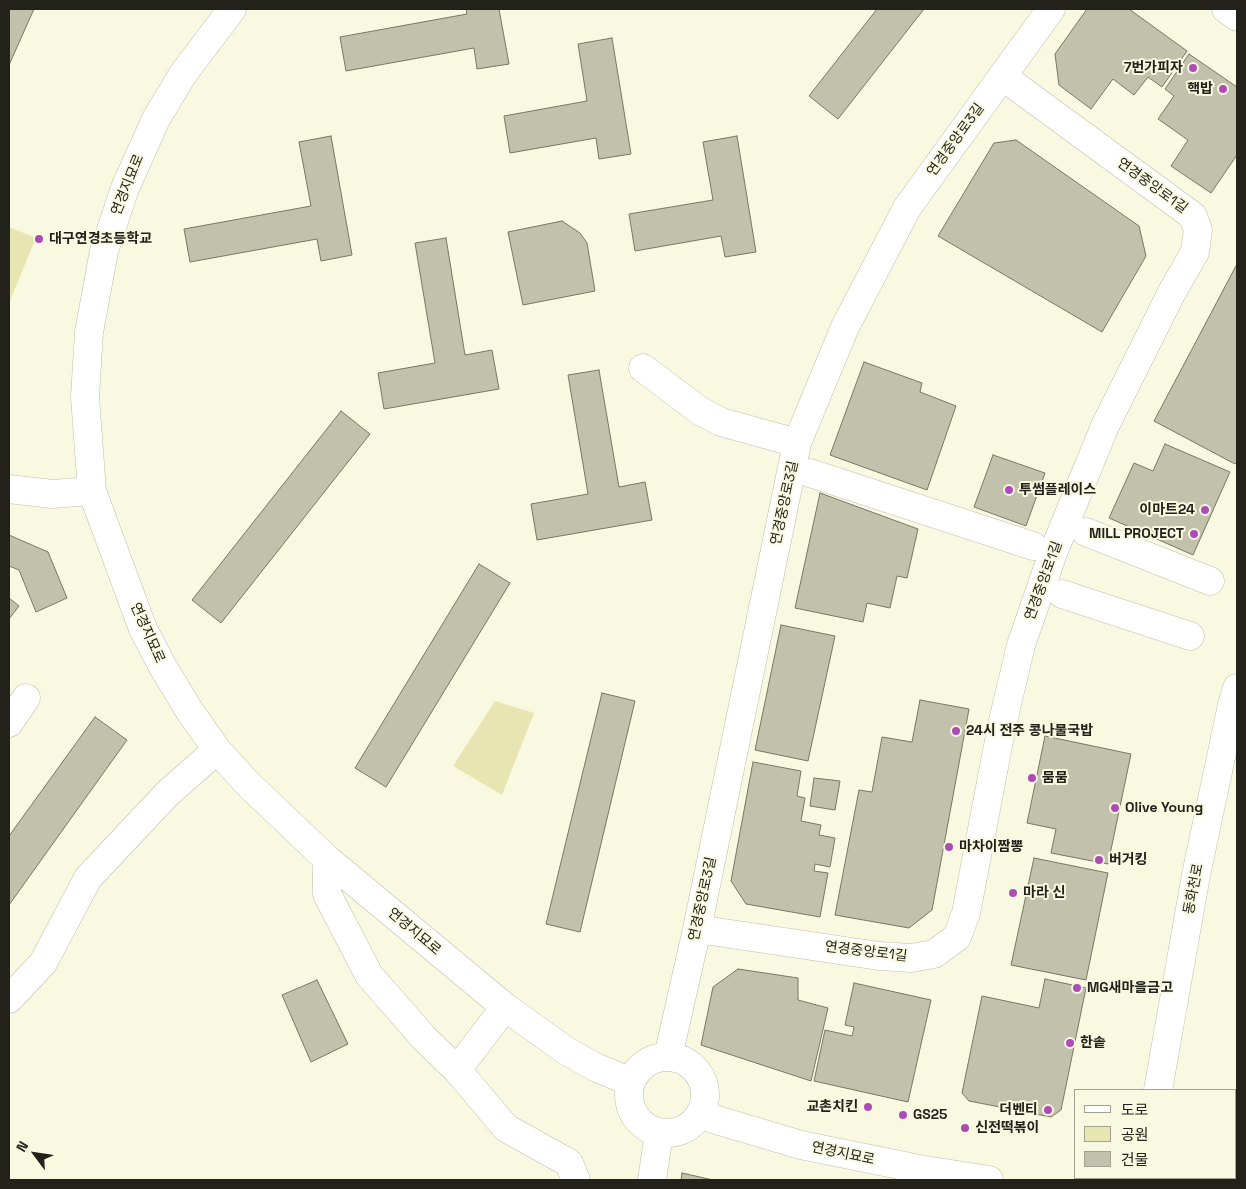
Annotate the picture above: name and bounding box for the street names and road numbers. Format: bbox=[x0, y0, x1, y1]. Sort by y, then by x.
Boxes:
street label: 연경중앙로3길 bbox=[924, 100, 988, 180]
street label: 연경지묘로 bbox=[108, 152, 148, 218]
street label: 연경중앙로1길 bbox=[1113, 155, 1191, 217]
street label: 연경중앙로3길 bbox=[768, 459, 802, 547]
street label: 연경중앙로1길 bbox=[1022, 539, 1066, 623]
street label: 연경지묘로 bbox=[126, 600, 168, 666]
street label: 연경중앙로3길 bbox=[686, 855, 720, 943]
street label: 동화천로 bbox=[1181, 862, 1207, 916]
street label: 연경지묘로 bbox=[384, 905, 444, 959]
street label: 연경중앙로1길 bbox=[824, 939, 908, 965]
street label: 연경지묘로 bbox=[810, 1139, 876, 1169]

